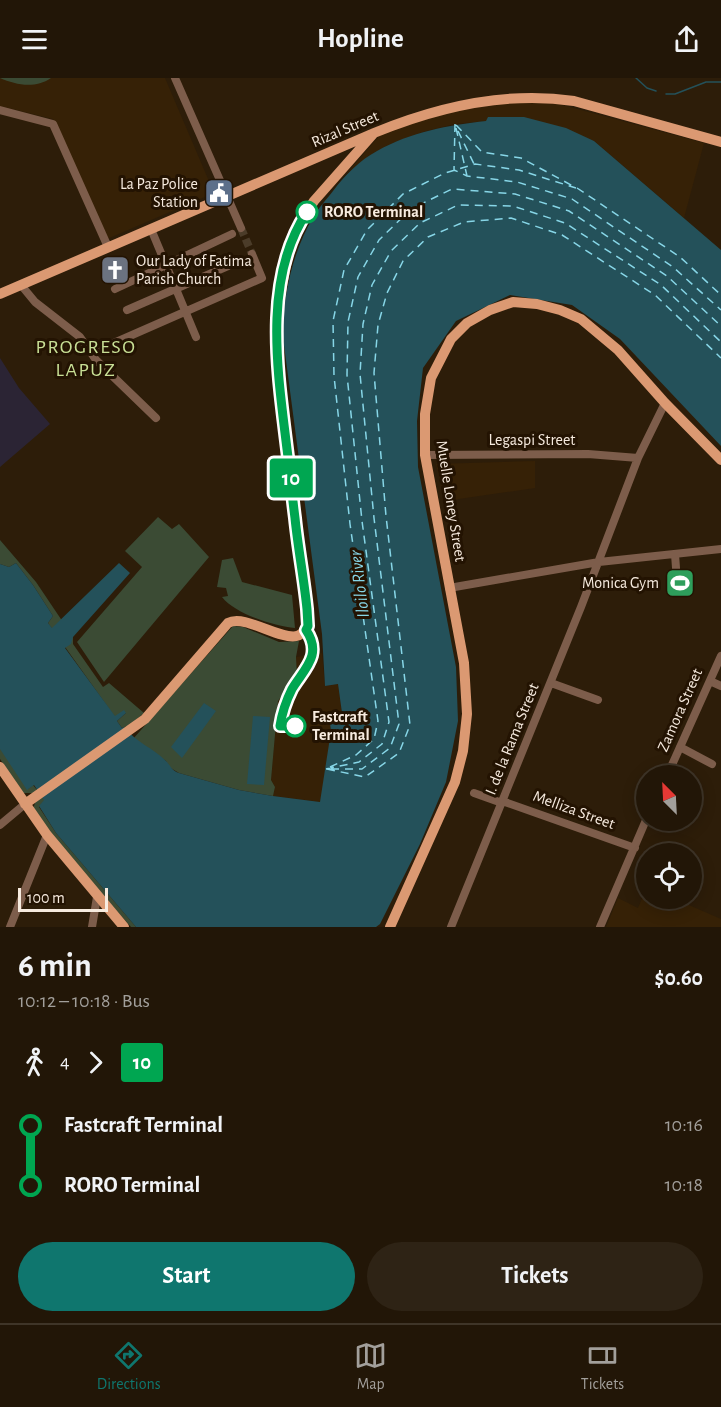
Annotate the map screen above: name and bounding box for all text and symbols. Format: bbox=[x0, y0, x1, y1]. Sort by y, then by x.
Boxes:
icon: menu bbox=[18, 23, 51, 56]
icon: share bbox=[670, 23, 703, 56]
text: Hopline bbox=[317, 25, 404, 52]
street label: Rizal Street bbox=[309, 108, 381, 150]
place label: La Paz Police Station bbox=[120, 176, 198, 210]
public building icon: La Paz Police Station bbox=[203, 177, 235, 209]
marker: RORO Terminal bbox=[296, 201, 318, 223]
place label: RORO Terminal bbox=[324, 204, 423, 220]
place label: Our Lady of Fatima Parish Church bbox=[136, 253, 252, 287]
church icon: Our Lady of Fatima Parish Church bbox=[99, 254, 131, 286]
district label: PROGRESO LAPUZ bbox=[36, 337, 136, 380]
street label: Legaspi Street bbox=[489, 432, 575, 448]
street label: Muelle Loney Street bbox=[433, 439, 468, 563]
line badge: 10 bbox=[264, 458, 318, 498]
text: 10 bbox=[282, 468, 300, 489]
water label: Iloilo River bbox=[347, 548, 373, 619]
sports icon: Monica Gym bbox=[664, 567, 696, 599]
place label: Monica Gym bbox=[582, 575, 659, 592]
street label: Zamora Street bbox=[655, 666, 705, 754]
street label: I. de la Rama Street bbox=[482, 681, 542, 797]
place label: Fastcraft Terminal bbox=[312, 709, 370, 743]
marker: Fastcraft Terminal bbox=[284, 715, 306, 737]
north arrow bbox=[636, 765, 702, 831]
map controls bbox=[636, 765, 702, 909]
street label: Melliza Street bbox=[531, 788, 617, 832]
button: locate bbox=[636, 843, 702, 909]
scale bar bbox=[18, 885, 108, 912]
text: 100 m bbox=[27, 890, 65, 906]
text: 6 min bbox=[18, 950, 92, 983]
text: $0.60 bbox=[655, 967, 703, 989]
text: 10:12 – 10:18 · Bus bbox=[18, 991, 150, 1011]
icon: walk bbox=[18, 1046, 51, 1079]
icon: forward bbox=[79, 1046, 112, 1079]
text: 4 bbox=[60, 1052, 70, 1072]
text: 10 bbox=[133, 1052, 151, 1073]
text: Fastcraft Terminal bbox=[64, 1114, 223, 1136]
text: 10:16 bbox=[665, 1115, 703, 1135]
text: RORO Terminal bbox=[64, 1174, 200, 1196]
text: 10:18 bbox=[665, 1175, 703, 1195]
button: Start bbox=[18, 1242, 355, 1311]
button: Tickets bbox=[367, 1242, 703, 1311]
tab: Directions bbox=[97, 1339, 161, 1394]
tab: Map bbox=[354, 1339, 387, 1394]
tab: Tickets bbox=[581, 1339, 624, 1394]

